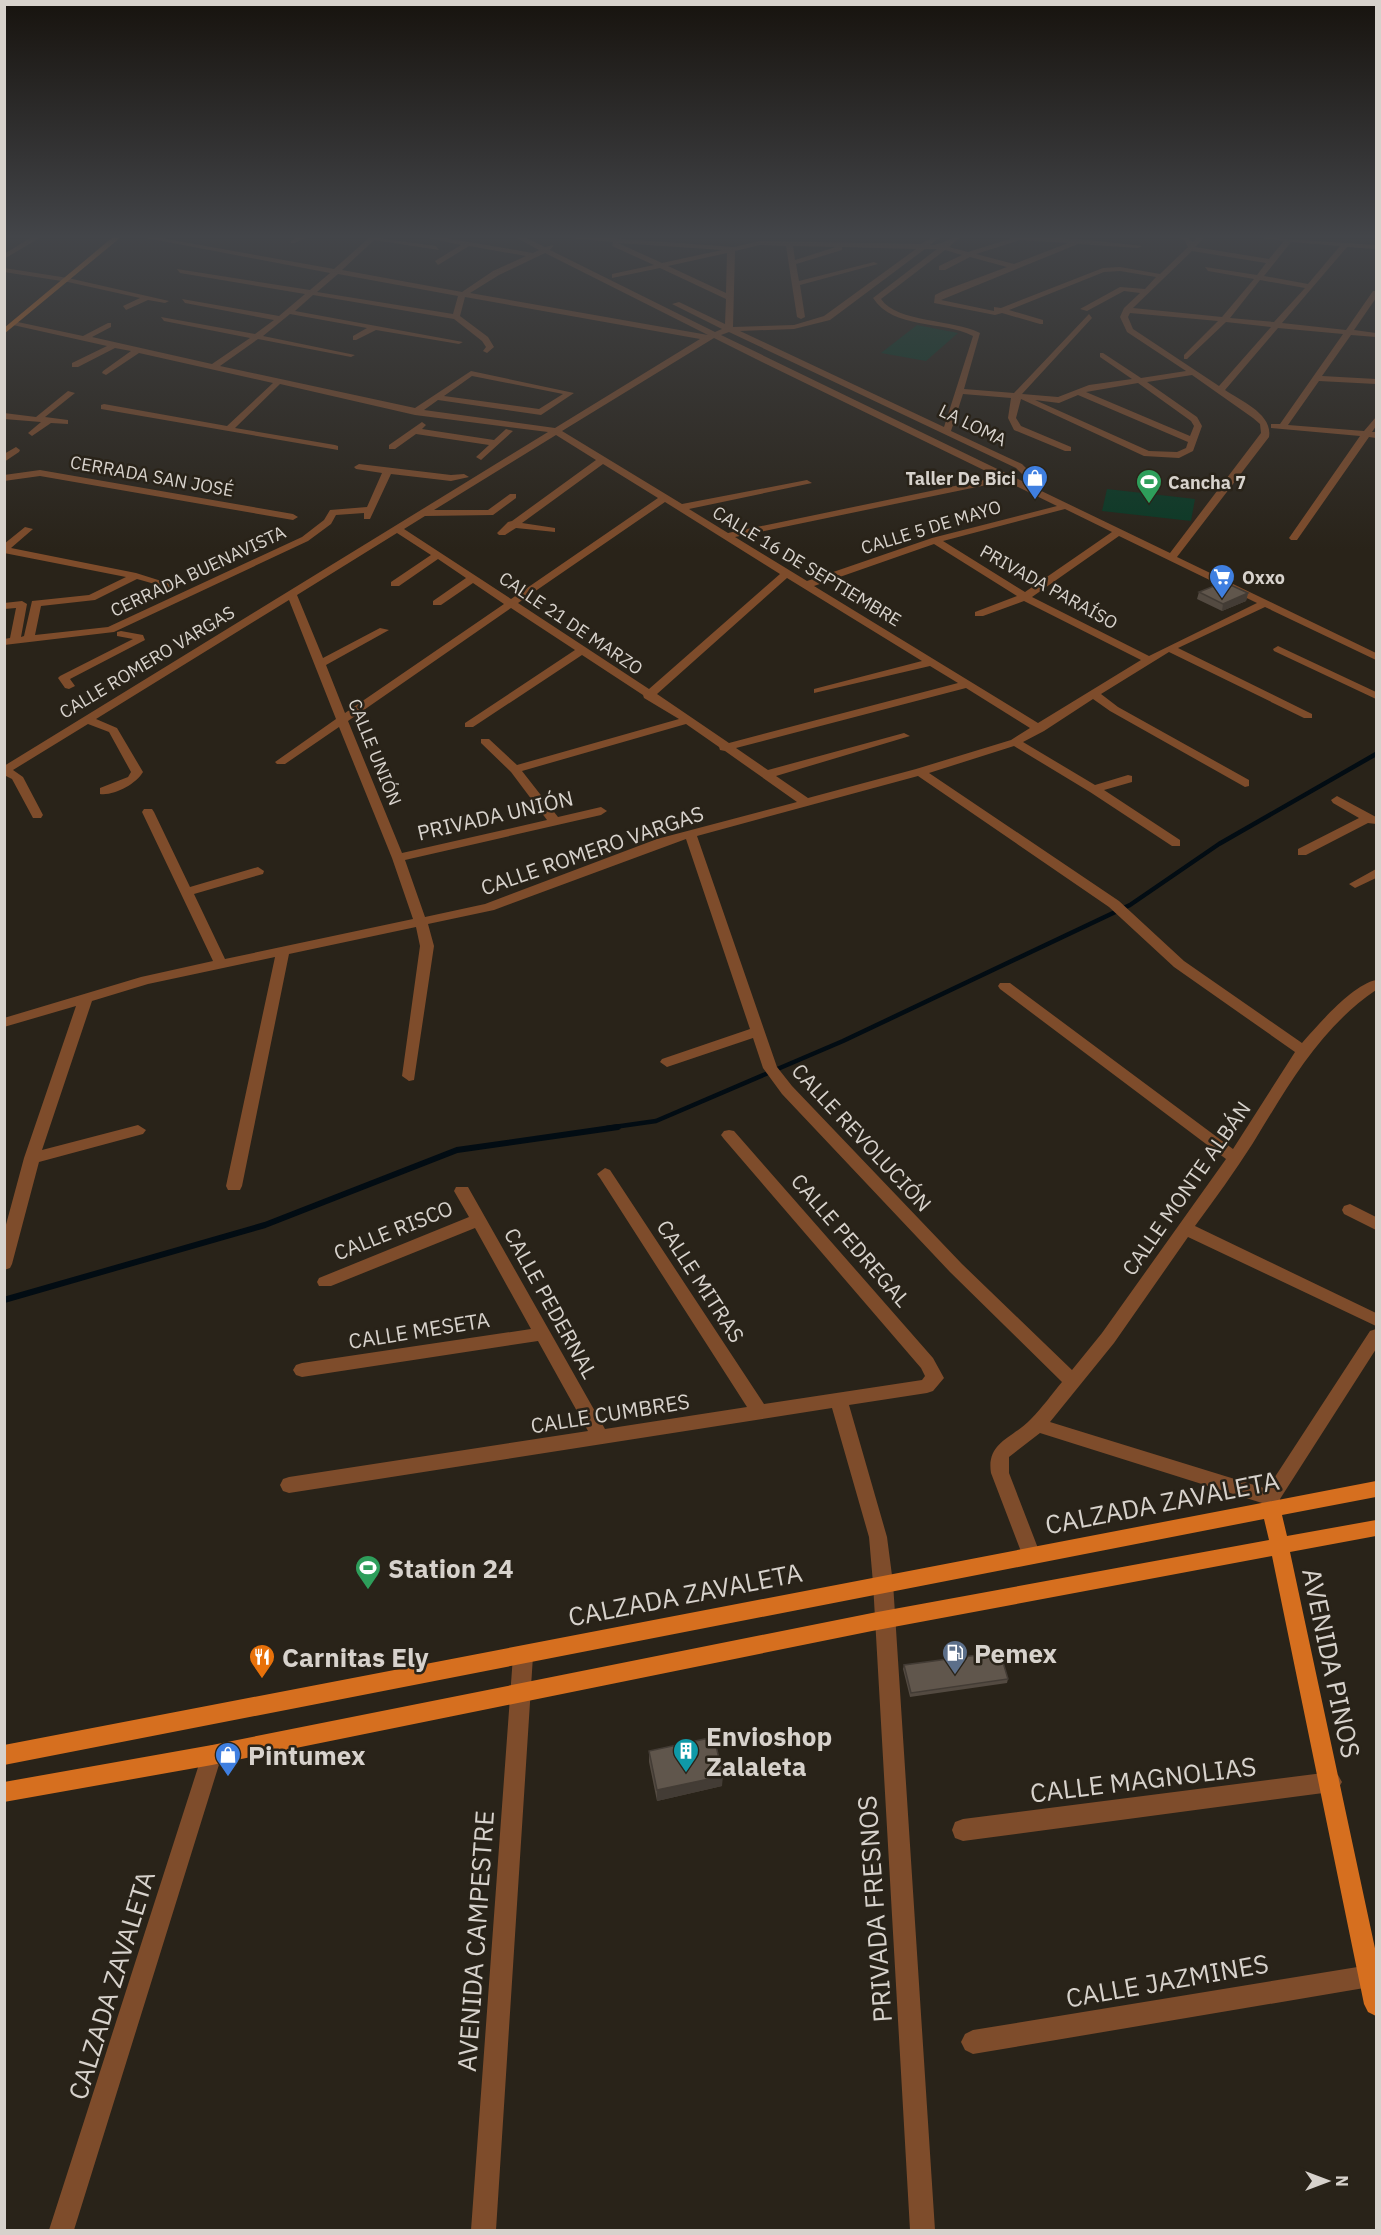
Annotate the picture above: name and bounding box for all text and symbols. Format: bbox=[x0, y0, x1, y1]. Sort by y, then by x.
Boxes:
street label: LA LOMA bbox=[935, 399, 1011, 451]
street label: CERRADA SAN JOSÉ bbox=[68, 450, 236, 502]
shop icon: Taller De Bici bbox=[1020, 463, 1050, 501]
place label: Taller De Bici bbox=[906, 467, 1016, 490]
sports icon: Cancha 7 bbox=[1134, 467, 1164, 505]
place label: Cancha 7 bbox=[1168, 471, 1246, 494]
street label: CALLE 5 DE MAYO bbox=[858, 495, 1004, 559]
street label: CALLE 16 DE SEPTIEMBRE bbox=[708, 500, 906, 632]
street label: CERRADA BUENAVISTA bbox=[107, 520, 290, 622]
street label: PRIVADA PARAÍSO bbox=[976, 540, 1122, 634]
supermarket icon: Oxxo bbox=[1207, 562, 1237, 600]
street label: CALLE 21 DE MARZO bbox=[495, 566, 647, 680]
place label: Oxxo bbox=[1242, 566, 1285, 589]
street label: CALLE ROMERO VARGAS bbox=[55, 600, 239, 724]
street label: CALLE UNIÓN bbox=[343, 695, 407, 809]
street label: PRIVADA UNIÓN bbox=[414, 783, 576, 847]
street label: CALLE ROMERO VARGAS bbox=[477, 799, 707, 901]
street label: CALLE REVOLUCIÓN bbox=[786, 1057, 938, 1217]
street label: CALLE MONTE ALBÁN bbox=[1115, 1095, 1257, 1281]
street label: CALLE PEDREGAL bbox=[785, 1167, 917, 1313]
street label: CALLE RISCO bbox=[329, 1193, 457, 1267]
street label: CALLE MITRAS bbox=[651, 1214, 751, 1348]
street label: CALLE PEDERNAL bbox=[498, 1223, 604, 1383]
street label: CALLE MESETA bbox=[346, 1305, 492, 1355]
street label: CALLE CUMBRES bbox=[528, 1387, 692, 1439]
street label: CALZADA ZAVALETA bbox=[1042, 1463, 1282, 1541]
place label: Station 24 bbox=[388, 1551, 514, 1585]
sports icon: Station 24 bbox=[353, 1553, 383, 1591]
street label: CALZADA ZAVALETA bbox=[565, 1555, 805, 1633]
street label: AVENIDA PINOS bbox=[1295, 1565, 1369, 1761]
place label: Pemex bbox=[974, 1636, 1058, 1670]
fuel station icon: Pemex bbox=[940, 1638, 970, 1676]
place label: Carnitas Ely bbox=[282, 1640, 429, 1674]
restaurant icon: Carnitas Ely bbox=[247, 1642, 277, 1680]
place label: Envioshop Zalaleta bbox=[706, 1719, 832, 1783]
building icon: Envioshop Zalaleta bbox=[671, 1736, 701, 1774]
place label: Pintumex bbox=[248, 1738, 366, 1772]
shop icon: Pintumex bbox=[213, 1740, 243, 1778]
street label: CALLE MAGNOLIAS bbox=[1028, 1748, 1258, 1810]
street label: PRIVADA FRESNOS bbox=[849, 1794, 899, 2024]
street label: AVENIDA CAMPESTRE bbox=[449, 1809, 501, 2073]
street label: CALZADA ZAVALETA bbox=[60, 1866, 162, 2104]
street label: CALLE JAZMINES bbox=[1063, 1945, 1271, 2015]
north arrow bbox=[1297, 2151, 1357, 2211]
text: N bbox=[1332, 2175, 1352, 2187]

